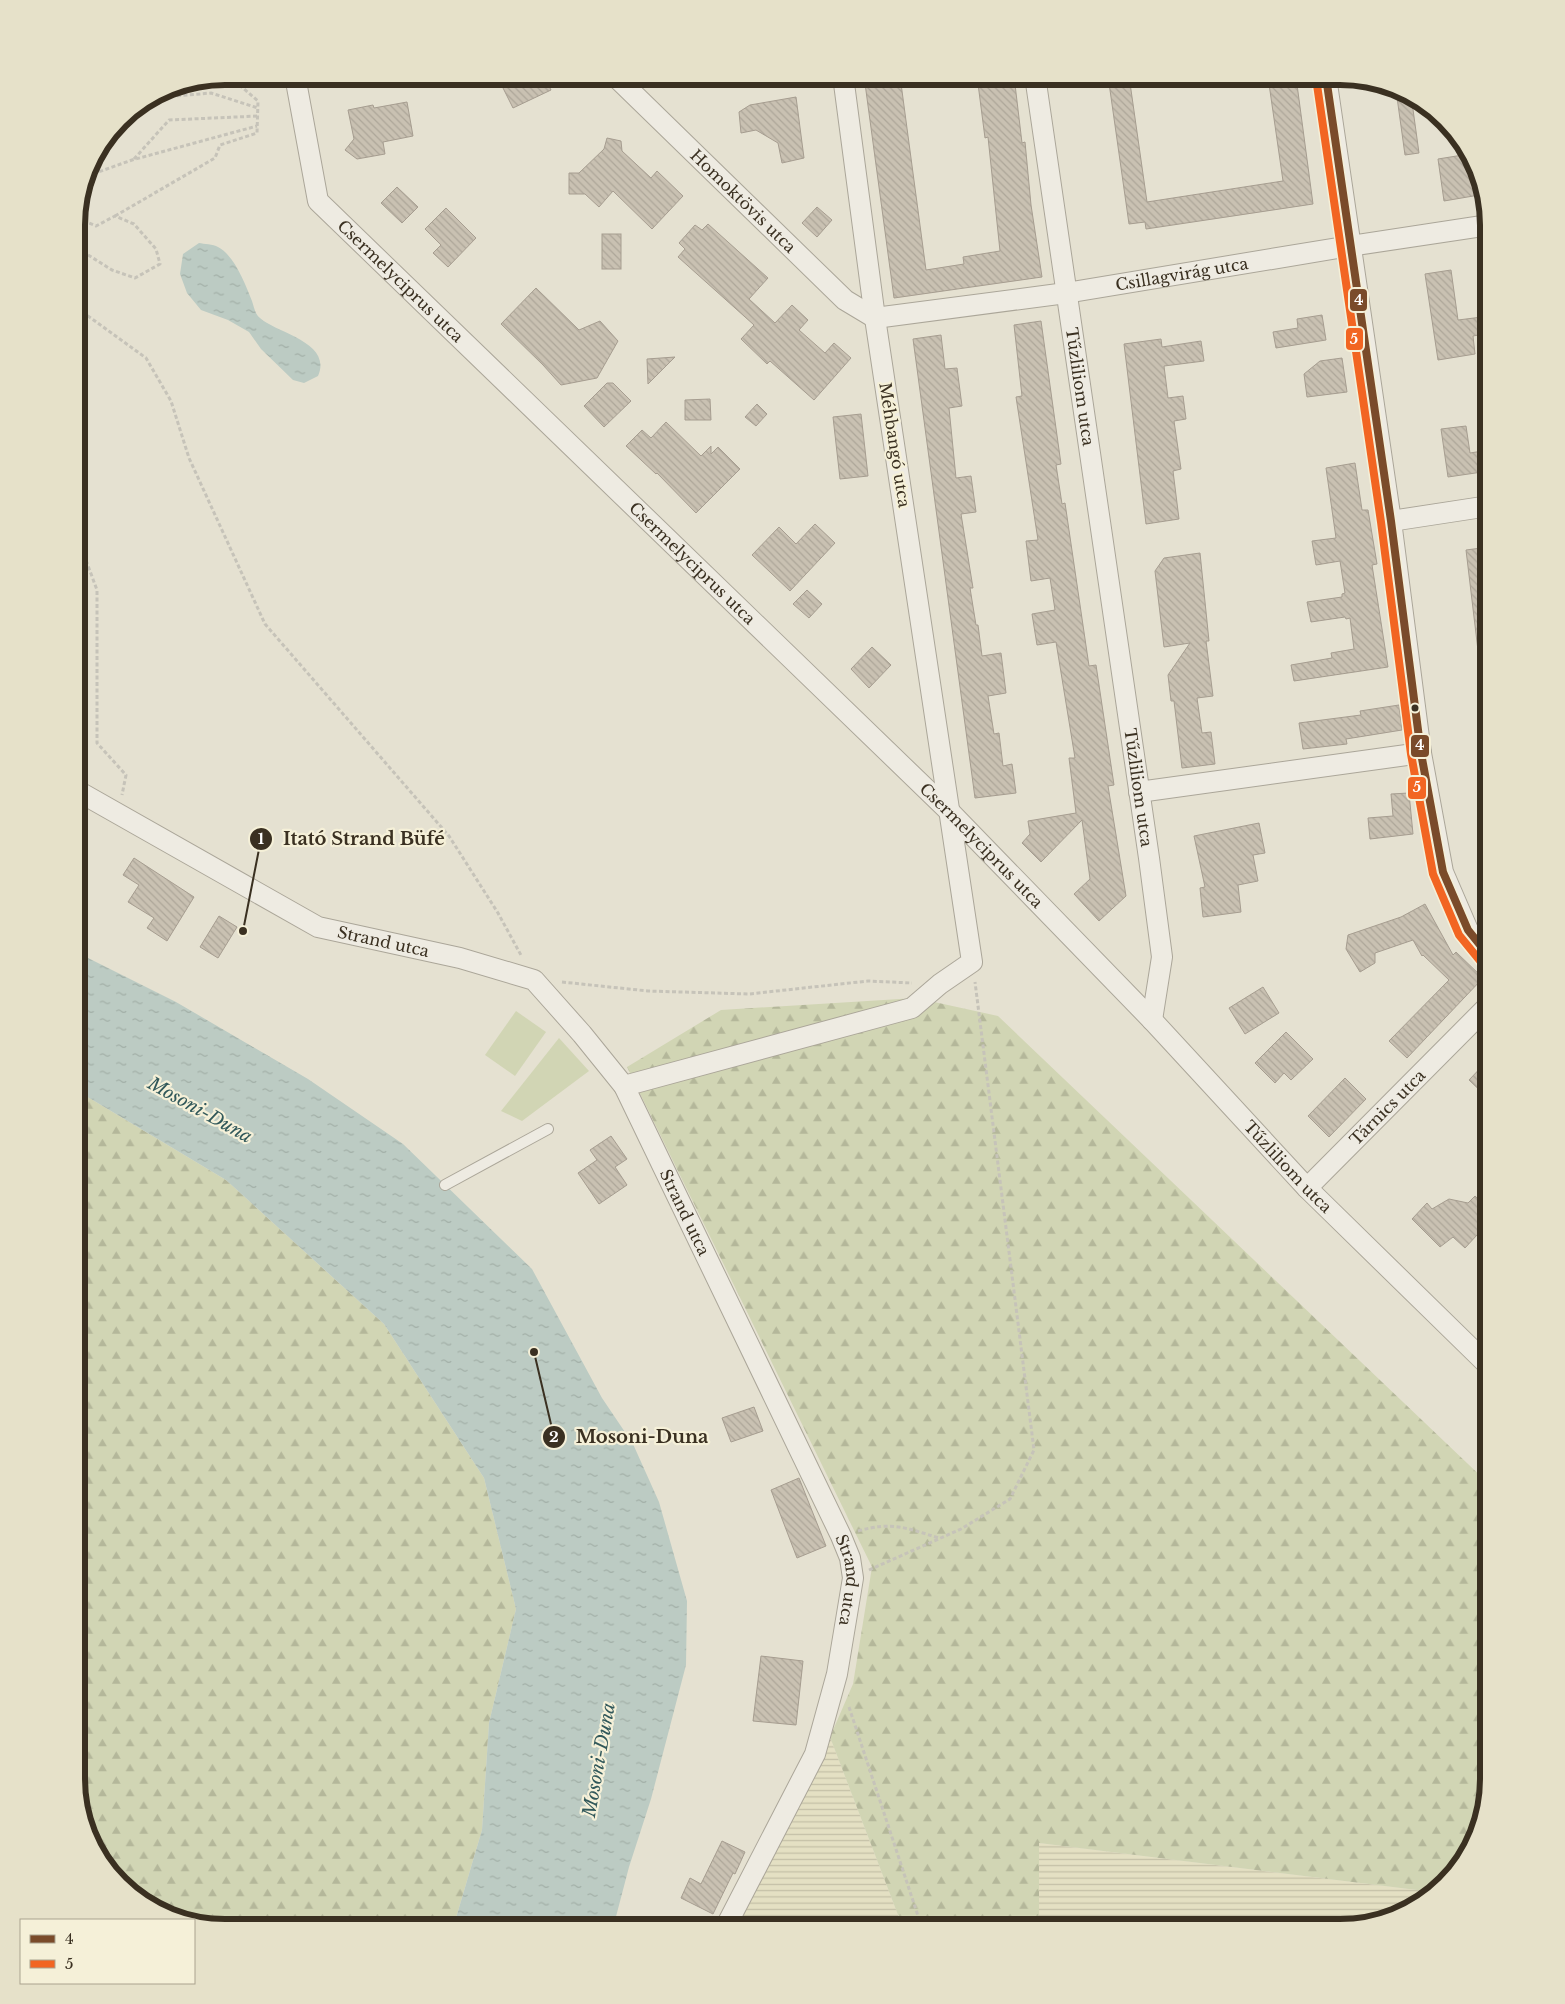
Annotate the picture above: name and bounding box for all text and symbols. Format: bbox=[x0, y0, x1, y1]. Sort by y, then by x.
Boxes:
street label: Homoktövis utca bbox=[686, 145, 800, 257]
street label: Csermelyciprus utca bbox=[333, 215, 468, 346]
street label: Csillagvirág utca bbox=[1114, 253, 1250, 295]
line badge: 4 bbox=[1349, 288, 1368, 312]
text: 4 bbox=[1354, 291, 1364, 309]
street label: Tűzliliom utca bbox=[1062, 326, 1099, 447]
line badge: 5 bbox=[1345, 327, 1364, 351]
text: 5 bbox=[1350, 330, 1358, 348]
street label: Méhbangó utca bbox=[875, 381, 915, 509]
street label: Csermelyciprus utca bbox=[625, 498, 760, 629]
unlabelled marker bbox=[1410, 703, 1420, 713]
street label: Tűzliliom utca bbox=[1120, 727, 1157, 848]
line badge: 4 bbox=[1410, 734, 1430, 758]
text: 4 bbox=[1415, 736, 1425, 754]
line badge: 5 bbox=[1407, 776, 1427, 800]
street label: Csermelyciprus utca bbox=[916, 778, 1048, 912]
text: 5 bbox=[1413, 778, 1421, 796]
callout: Itató Strand Büfé bbox=[249, 822, 455, 855]
text: Itató Strand Büfé bbox=[283, 828, 445, 850]
text: 1 bbox=[258, 829, 265, 848]
street label: Strand utca bbox=[336, 922, 431, 961]
street label: Tárnics utca bbox=[1345, 1065, 1429, 1149]
water label: Mosoni-Duna bbox=[143, 1072, 256, 1148]
street label: Tűzliliom utca bbox=[1240, 1116, 1336, 1217]
street label: Strand utca bbox=[656, 1166, 714, 1259]
callout: Mosoni-Duna bbox=[541, 1421, 719, 1454]
text: Mosoni-Duna bbox=[576, 1426, 709, 1448]
text: 2 bbox=[549, 1427, 559, 1446]
street label: Strand utca bbox=[831, 1531, 863, 1628]
water label: Mosoni-Duna bbox=[578, 1701, 620, 1820]
legend bbox=[20, 1919, 195, 1984]
text: 4 bbox=[65, 1929, 74, 1948]
text: 5 bbox=[65, 1954, 74, 1973]

